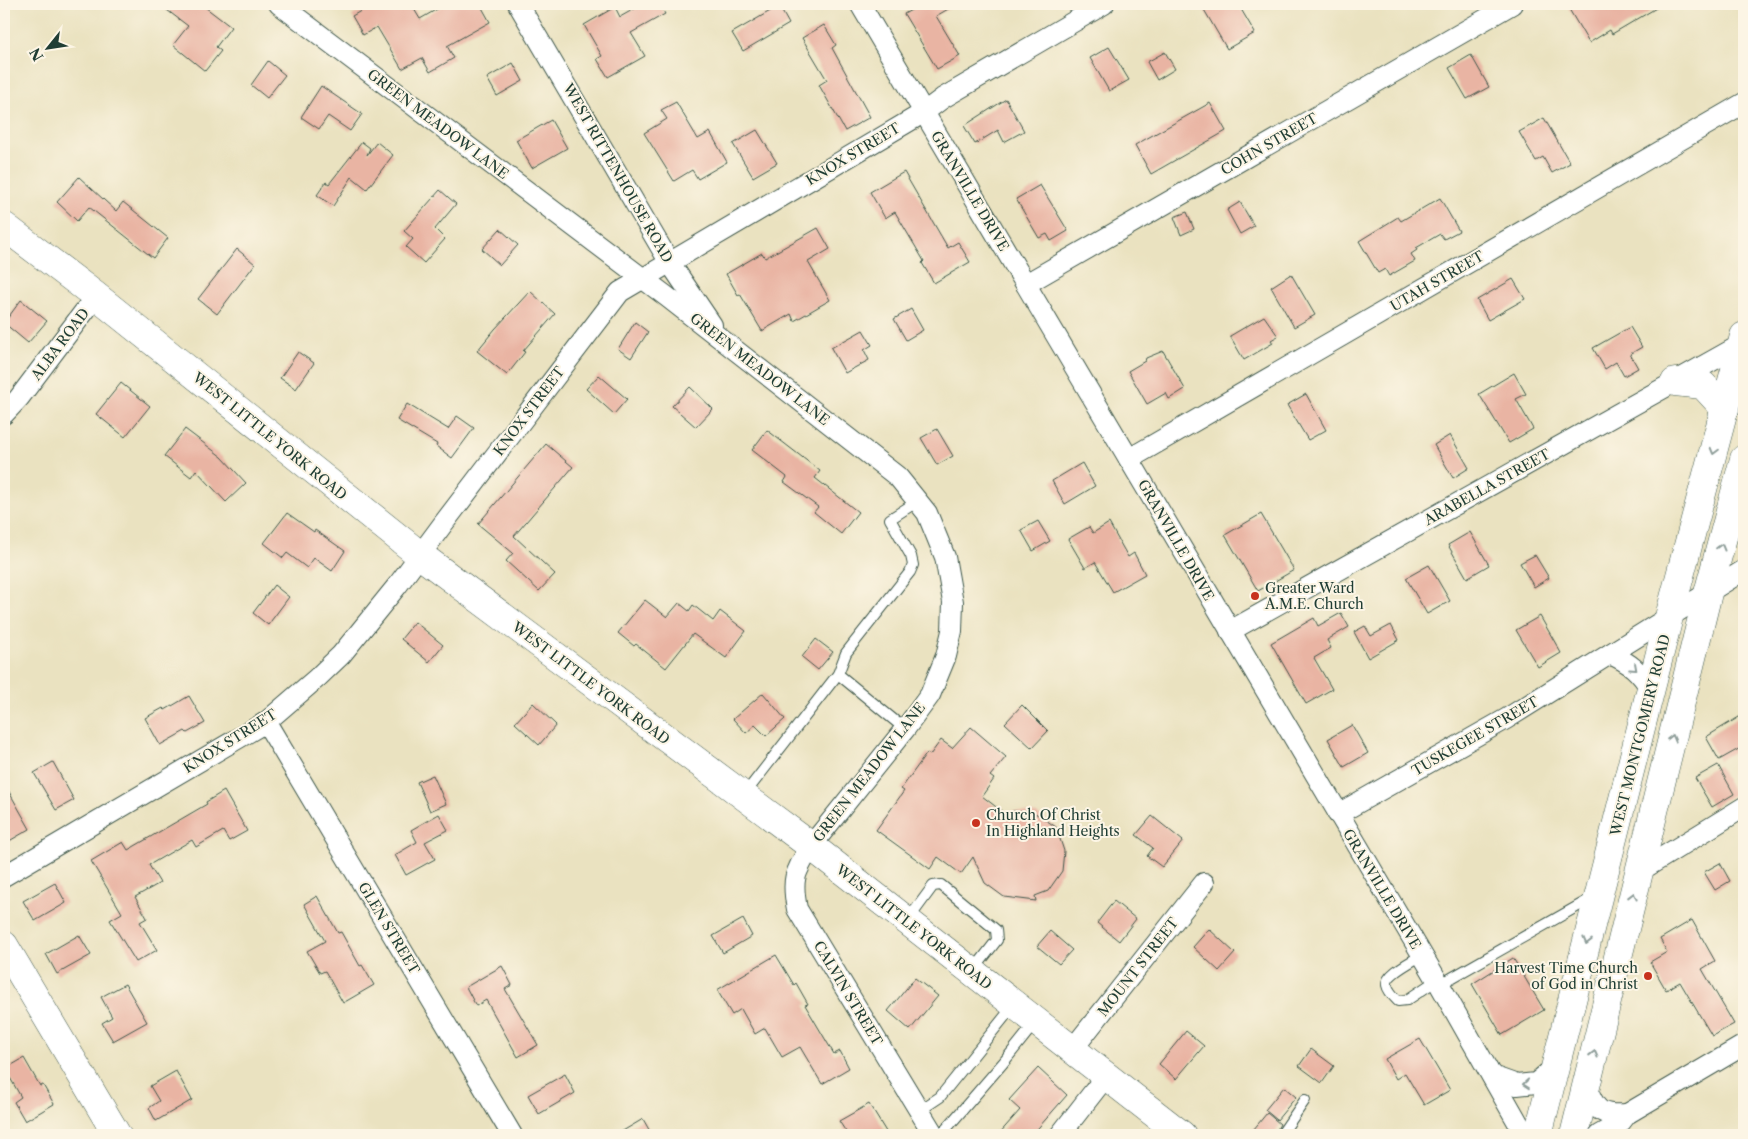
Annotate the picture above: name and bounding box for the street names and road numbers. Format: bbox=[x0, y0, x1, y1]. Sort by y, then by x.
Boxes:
street label: GREEN MEADOW LANE bbox=[364, 65, 512, 183]
street label: WEST RITTENHOUSE ROAD bbox=[559, 79, 677, 266]
street label: COHN STREET bbox=[1218, 109, 1321, 179]
street label: KNOX STREET bbox=[803, 119, 904, 189]
street label: GRANVILLE DRIVE bbox=[927, 128, 1013, 254]
street label: UTAH STREET bbox=[1387, 247, 1488, 315]
street label: ALBA ROAD bbox=[26, 304, 93, 384]
street label: GREEN MEADOW LANE bbox=[687, 309, 833, 429]
street label: KNOX STREET bbox=[490, 363, 569, 459]
street label: WEST LITTLE YORK ROAD bbox=[189, 368, 351, 504]
street label: ARABELLA STREET bbox=[1420, 445, 1554, 530]
street label: GRANVILLE DRIVE bbox=[1134, 476, 1218, 604]
street label: WEST LITTLE YORK ROAD bbox=[508, 617, 673, 748]
street label: WEST MONTGOMERY ROAD bbox=[1606, 632, 1674, 839]
street label: TUSKEGEE STREET bbox=[1408, 692, 1542, 780]
street label: GREEN MEADOW LANE bbox=[809, 699, 929, 845]
street label: KNOX STREET bbox=[180, 705, 280, 777]
street label: GRANVILLE DRIVE bbox=[1339, 826, 1425, 952]
street label: WEST LITTLE YORK ROAD bbox=[832, 860, 996, 994]
street label: GLEN STREET bbox=[354, 879, 424, 978]
street label: MOUNT STREET bbox=[1094, 914, 1183, 1020]
street label: CALVIN STREET bbox=[810, 937, 887, 1049]

